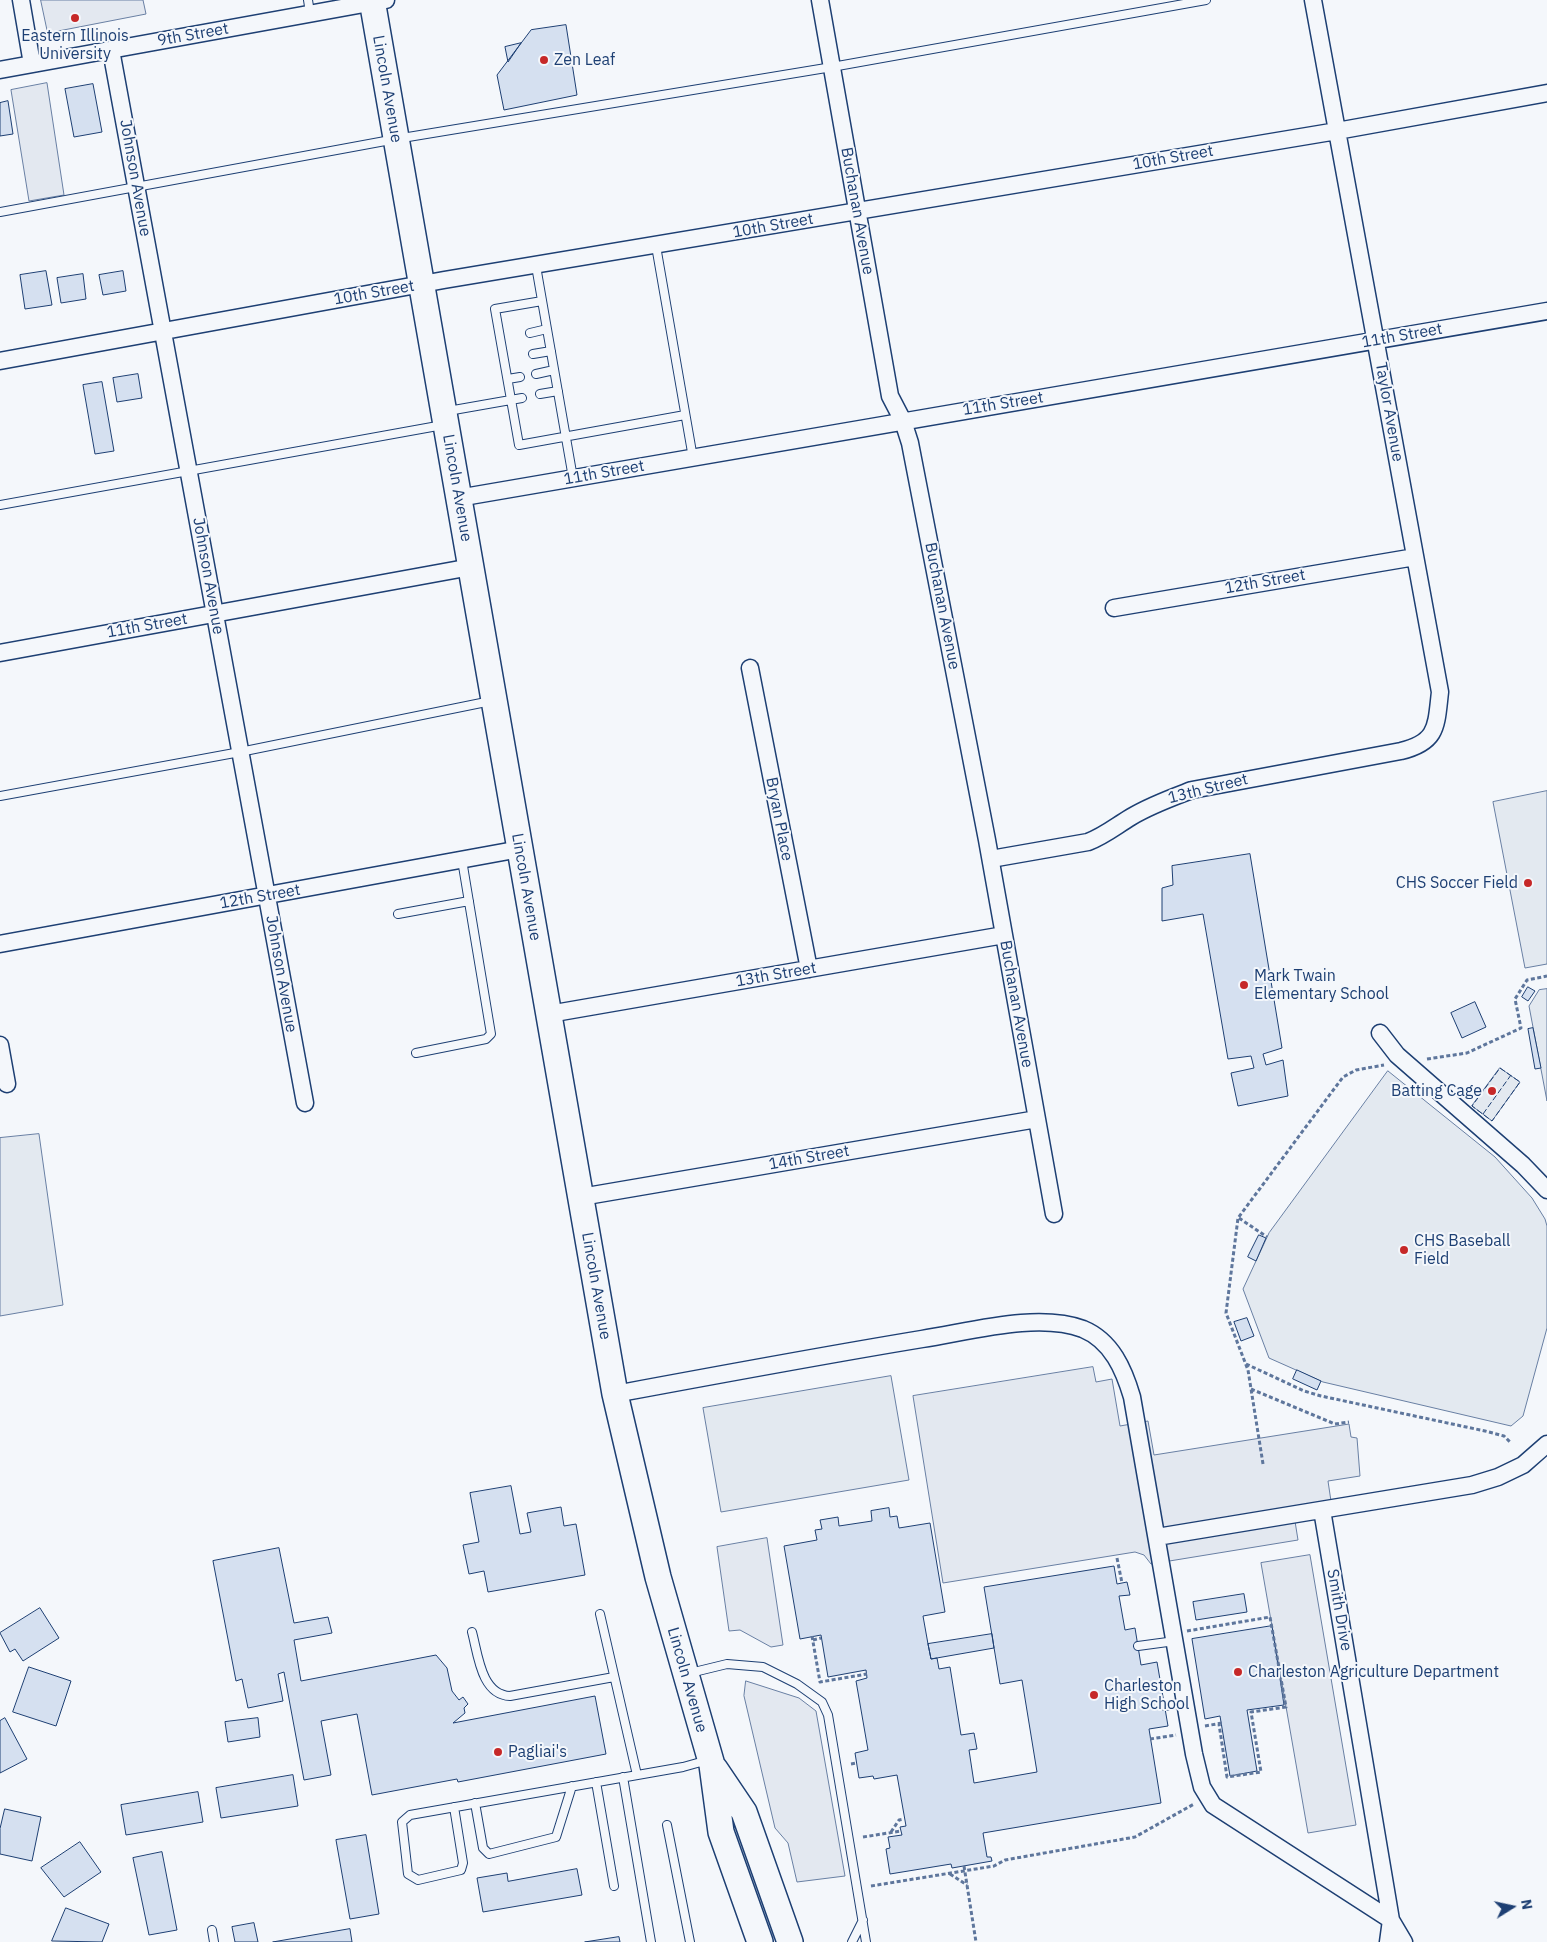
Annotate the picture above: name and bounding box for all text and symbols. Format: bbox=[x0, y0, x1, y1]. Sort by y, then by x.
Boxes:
marker: Eastern Illinois University bbox=[69, 12, 81, 24]
street label: 9th Street bbox=[156, 19, 230, 51]
place label: Eastern Illinois University bbox=[21, 26, 129, 64]
street label: Lincoln Avenue bbox=[368, 34, 406, 144]
place label: Zen Leaf bbox=[554, 50, 615, 70]
marker: Zen Leaf bbox=[538, 54, 550, 66]
street label: Johnson Avenue bbox=[115, 118, 155, 238]
street label: 10th Street bbox=[1131, 141, 1215, 175]
street label: Buchanan Avenue bbox=[836, 146, 878, 276]
street label: 10th Street bbox=[731, 209, 815, 243]
street label: 10th Street bbox=[332, 276, 416, 310]
street label: 11th Street bbox=[1360, 319, 1444, 353]
street label: Taylor Avenue bbox=[1371, 361, 1407, 463]
street label: 11th Street bbox=[961, 388, 1045, 420]
street label: Lincoln Avenue bbox=[438, 433, 476, 543]
street label: 11th Street bbox=[562, 456, 646, 490]
street label: Johnson Avenue bbox=[188, 516, 228, 636]
street label: Buchanan Avenue bbox=[920, 541, 964, 671]
street label: 12th Street bbox=[1223, 565, 1307, 599]
street label: 11th Street bbox=[105, 609, 189, 643]
street label: 13th Street bbox=[1166, 770, 1250, 808]
street label: Bryan Place bbox=[761, 775, 797, 863]
street label: Lincoln Avenue bbox=[507, 832, 545, 942]
place label: CHS Soccer Field bbox=[1396, 873, 1518, 893]
marker: CHS Soccer Field bbox=[1522, 877, 1534, 889]
street label: 12th Street bbox=[218, 880, 302, 914]
street label: Johnson Avenue bbox=[261, 914, 301, 1034]
street label: Buchanan Avenue bbox=[995, 939, 1037, 1069]
street label: 13th Street bbox=[734, 958, 818, 992]
place label: Mark Twain Elementary School bbox=[1254, 966, 1389, 1004]
marker: Mark Twain Elementary School bbox=[1238, 979, 1250, 991]
place label: Batting Cage bbox=[1391, 1081, 1482, 1101]
marker: Batting Cage bbox=[1486, 1085, 1498, 1097]
street label: 14th Street bbox=[767, 1141, 851, 1175]
street label: Lincoln Avenue bbox=[577, 1231, 615, 1341]
place label: CHS Baseball Field bbox=[1414, 1231, 1510, 1269]
marker: CHS Baseball Field bbox=[1398, 1244, 1410, 1256]
street label: Smith Drive bbox=[1322, 1568, 1356, 1652]
street label: Lincoln Avenue bbox=[663, 1625, 711, 1735]
place label: Charleston Agriculture Department bbox=[1248, 1662, 1499, 1682]
marker: Charleston Agriculture Department bbox=[1232, 1666, 1244, 1678]
place label: Charleston High School bbox=[1104, 1676, 1189, 1714]
marker: Charleston High School bbox=[1088, 1689, 1100, 1701]
place label: Pagliai's bbox=[508, 1742, 567, 1762]
marker: Pagliai's bbox=[492, 1746, 504, 1758]
north arrow bbox=[1487, 1882, 1537, 1932]
text: N bbox=[1517, 1898, 1537, 1911]

